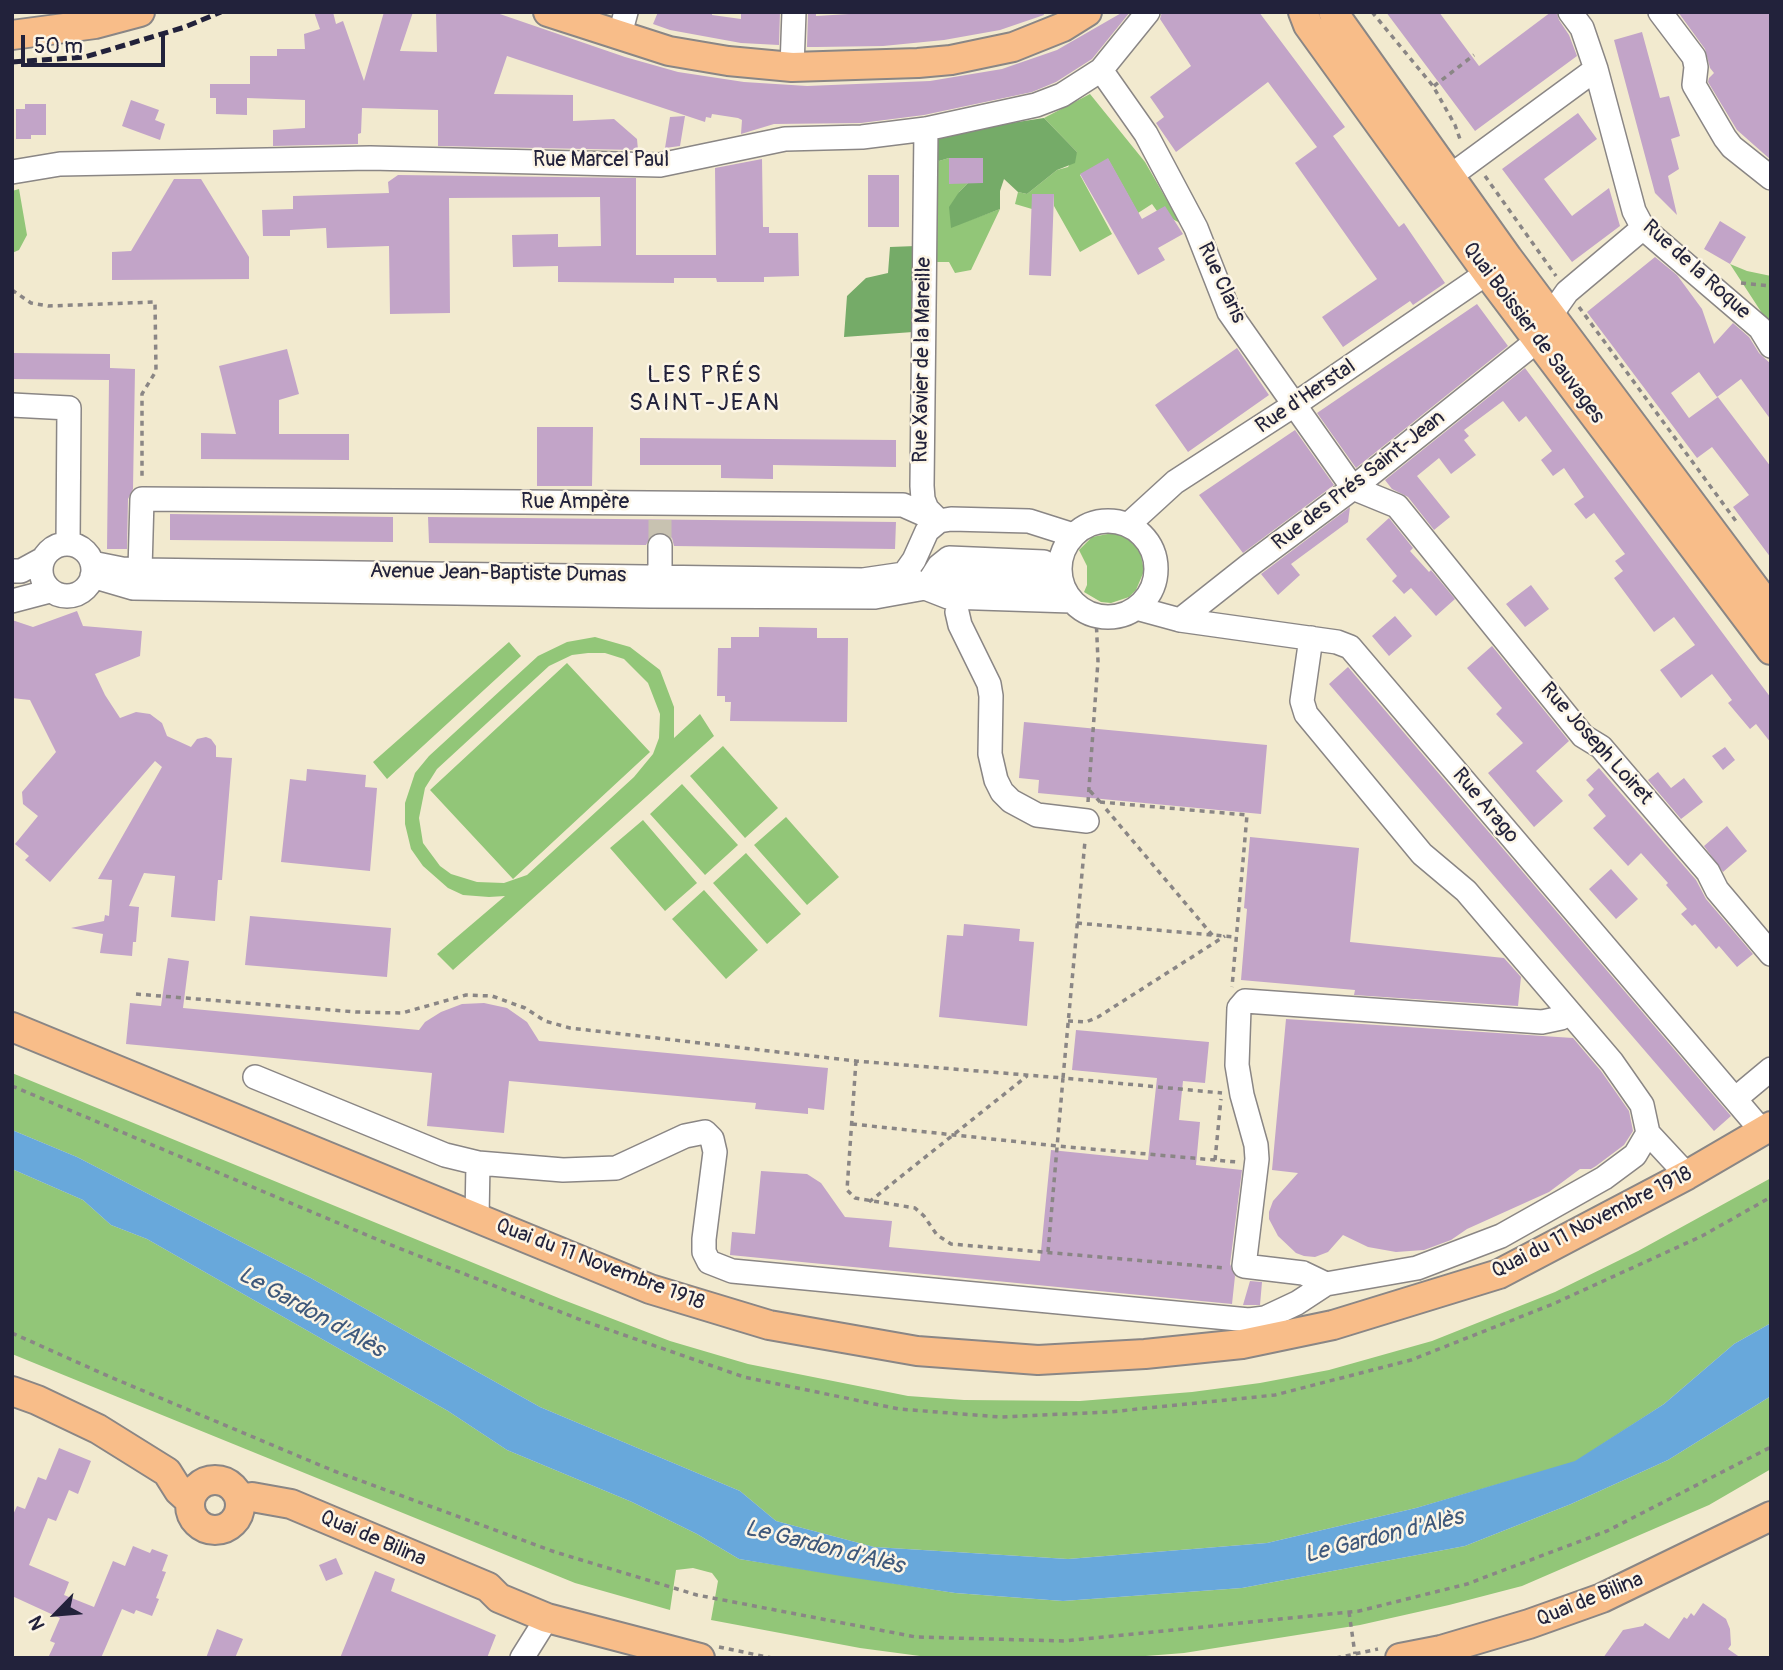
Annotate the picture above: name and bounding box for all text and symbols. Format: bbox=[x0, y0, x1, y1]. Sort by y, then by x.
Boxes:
scale bar bbox=[24, 21, 168, 65]
text: 50 m bbox=[34, 33, 83, 60]
street label: Rue Marcel Paul bbox=[533, 148, 669, 174]
street label: Rue de la Roque bbox=[1637, 215, 1755, 325]
street label: Quai Boissier de Sauvages bbox=[1457, 237, 1609, 429]
street label: Rue Claris bbox=[1191, 239, 1251, 327]
street label: Rue Xavier de la Mareille bbox=[909, 257, 937, 463]
street label: Rue d'Herstal bbox=[1251, 354, 1361, 440]
district label: LES PRÉS SAINT-JEAN bbox=[630, 362, 780, 418]
street label: Rue des Prés Saint-Jean bbox=[1268, 406, 1450, 556]
street label: Rue Ampère bbox=[521, 490, 629, 516]
street label: Avenue Jean-Baptiste Dumas bbox=[370, 559, 626, 589]
street label: Rue Joseph Loiret bbox=[1535, 678, 1657, 810]
street label: Rue Arago bbox=[1446, 763, 1524, 849]
street label: Quai du 11 Novembre 1918 bbox=[1488, 1161, 1696, 1285]
street label: Quai du 11 Novembre 1918 bbox=[492, 1214, 708, 1316]
water label: Le Gardon d'Alès bbox=[233, 1261, 389, 1365]
water label: Le Gardon d'Alès bbox=[1302, 1504, 1466, 1570]
street label: Quai de Bilina bbox=[316, 1505, 430, 1573]
water label: Le Gardon d'Alès bbox=[742, 1515, 906, 1581]
street label: Quai de Bilina bbox=[1533, 1567, 1647, 1633]
north arrow bbox=[21, 1579, 91, 1649]
text: N bbox=[23, 1612, 51, 1634]

